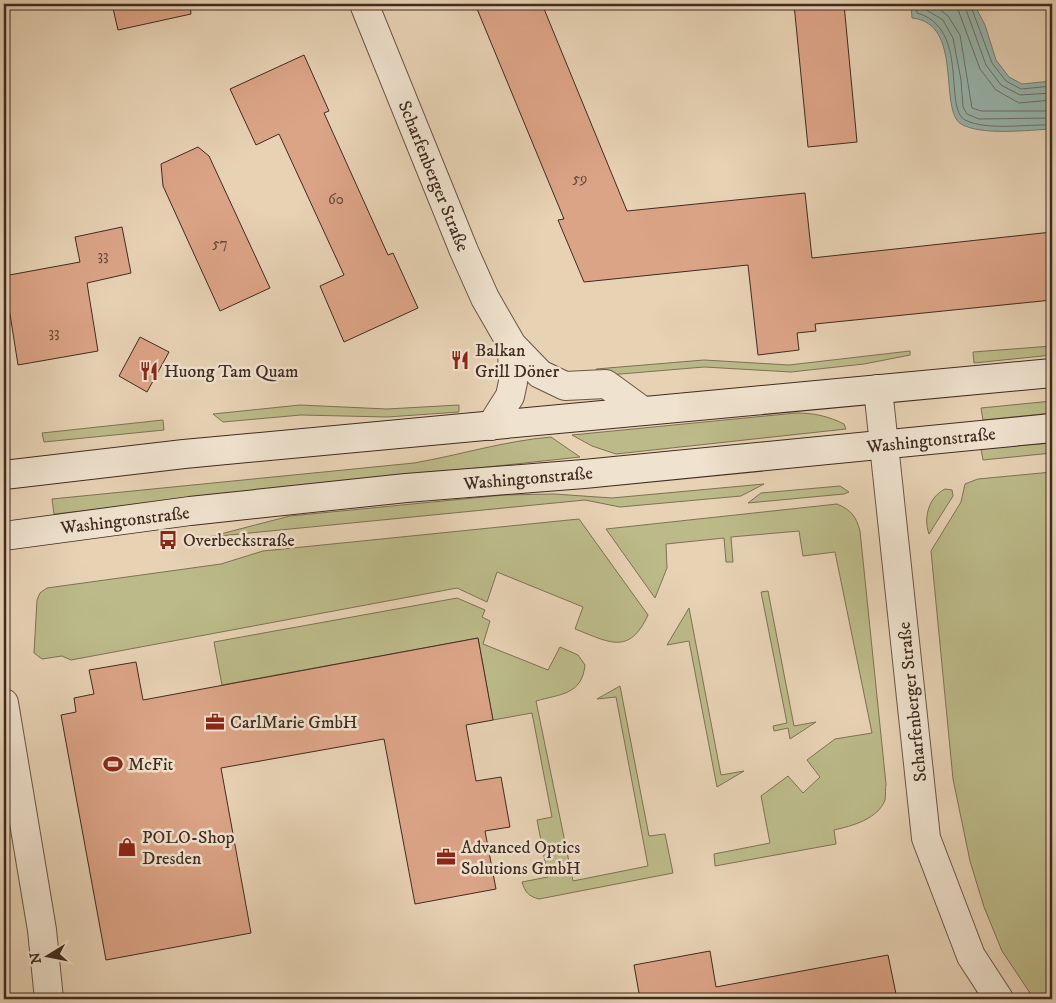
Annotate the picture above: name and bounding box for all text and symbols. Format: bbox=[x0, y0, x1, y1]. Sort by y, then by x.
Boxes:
street label: Scharfenberger Straße bbox=[393, 98, 473, 255]
house number: 59 bbox=[573, 169, 587, 188]
house number: 60 bbox=[328, 190, 344, 209]
house number: 57 bbox=[212, 234, 228, 253]
house number: 33 bbox=[97, 246, 109, 265]
house number: 33 bbox=[48, 323, 60, 342]
place label: Balkan Grill Döner bbox=[475, 340, 560, 383]
restaurant icon: Balkan Grill Döner bbox=[449, 349, 471, 371]
restaurant icon: Huong Tam Quam bbox=[138, 360, 160, 382]
place label: Huong Tam Quam bbox=[164, 361, 299, 383]
street label: Washingtonstraße bbox=[864, 423, 997, 459]
street label: Washingtonstraße bbox=[462, 462, 594, 496]
street label: Washingtonstraße bbox=[58, 502, 191, 540]
bus stop icon: Overbeckstraße bbox=[157, 529, 179, 551]
place label: Overbeckstraße bbox=[183, 530, 295, 552]
street label: Scharfenberger Straße bbox=[894, 621, 932, 783]
office icon: CarlMarie GmbH bbox=[204, 711, 226, 733]
place label: CarlMarie GmbH bbox=[230, 712, 358, 734]
sports icon: McFit bbox=[102, 753, 124, 775]
place label: McFit bbox=[128, 754, 173, 776]
place label: POLO-Shop Dresden bbox=[142, 827, 235, 870]
shop icon: POLO-Shop Dresden bbox=[116, 836, 138, 858]
place label: Advanced Optics Solutions GmbH bbox=[461, 837, 581, 880]
office icon: Advanced Optics Solutions GmbH bbox=[435, 846, 457, 868]
north arrow bbox=[22, 930, 72, 980]
text: N bbox=[26, 950, 46, 965]

